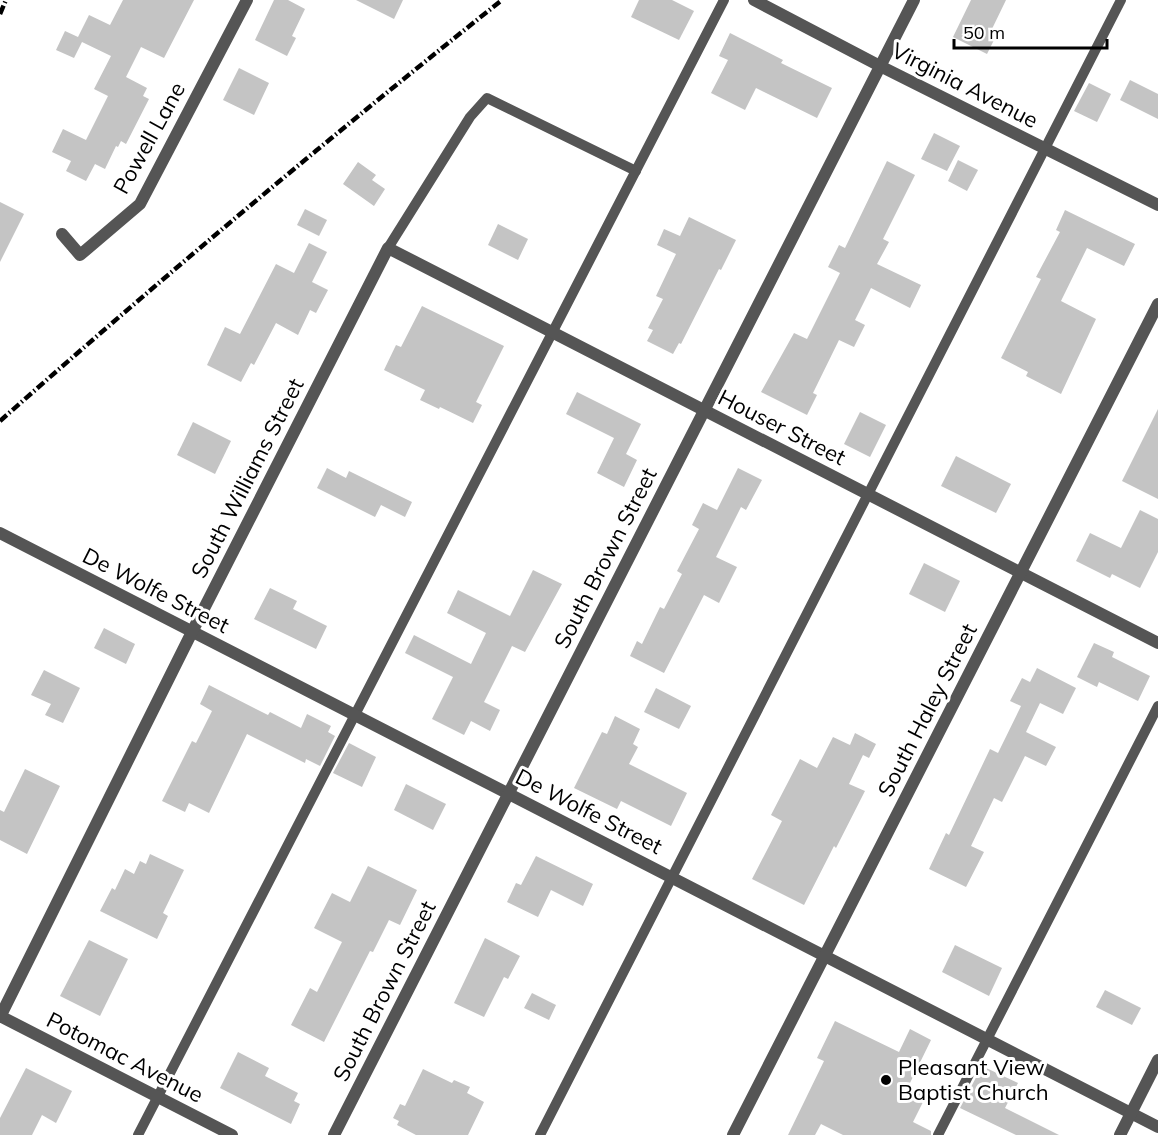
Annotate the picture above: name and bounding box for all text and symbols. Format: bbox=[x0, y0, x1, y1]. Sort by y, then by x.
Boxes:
scale bar bbox=[954, 12, 1107, 50]
text: 50 m bbox=[963, 21, 1005, 44]
street label: Virginia Avenue bbox=[887, 36, 1043, 134]
street label: Powell Lane bbox=[107, 77, 191, 199]
street label: South Williams Street bbox=[184, 373, 310, 583]
street label: Houser Street bbox=[713, 383, 851, 471]
street label: South Brown Street bbox=[547, 463, 663, 653]
street label: De Wolfe Street bbox=[78, 541, 234, 639]
street label: South Haley Street bbox=[871, 618, 983, 801]
street label: De Wolfe Street bbox=[511, 762, 667, 860]
street label: South Brown Street bbox=[326, 896, 442, 1086]
street label: Potomac Avenue bbox=[42, 1005, 208, 1109]
place label: Pleasant View Baptist Church bbox=[898, 1053, 1049, 1106]
marker: Pleasant View Baptist Church bbox=[879, 1073, 893, 1087]

